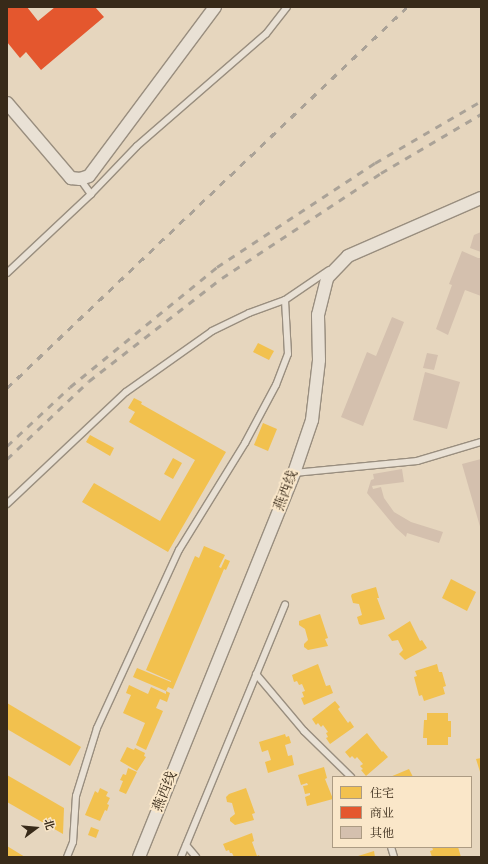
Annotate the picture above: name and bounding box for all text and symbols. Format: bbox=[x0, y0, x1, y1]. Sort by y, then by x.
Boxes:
street label: 燕西线 bbox=[272, 468, 302, 514]
street label: 燕西线 bbox=[150, 769, 182, 815]
legend bbox=[332, 776, 472, 848]
text: 住宅 bbox=[370, 786, 394, 802]
text: 商业 bbox=[370, 806, 394, 822]
north arrow bbox=[16, 808, 56, 848]
text: 北 bbox=[39, 817, 57, 832]
text: 其他 bbox=[370, 826, 394, 842]

